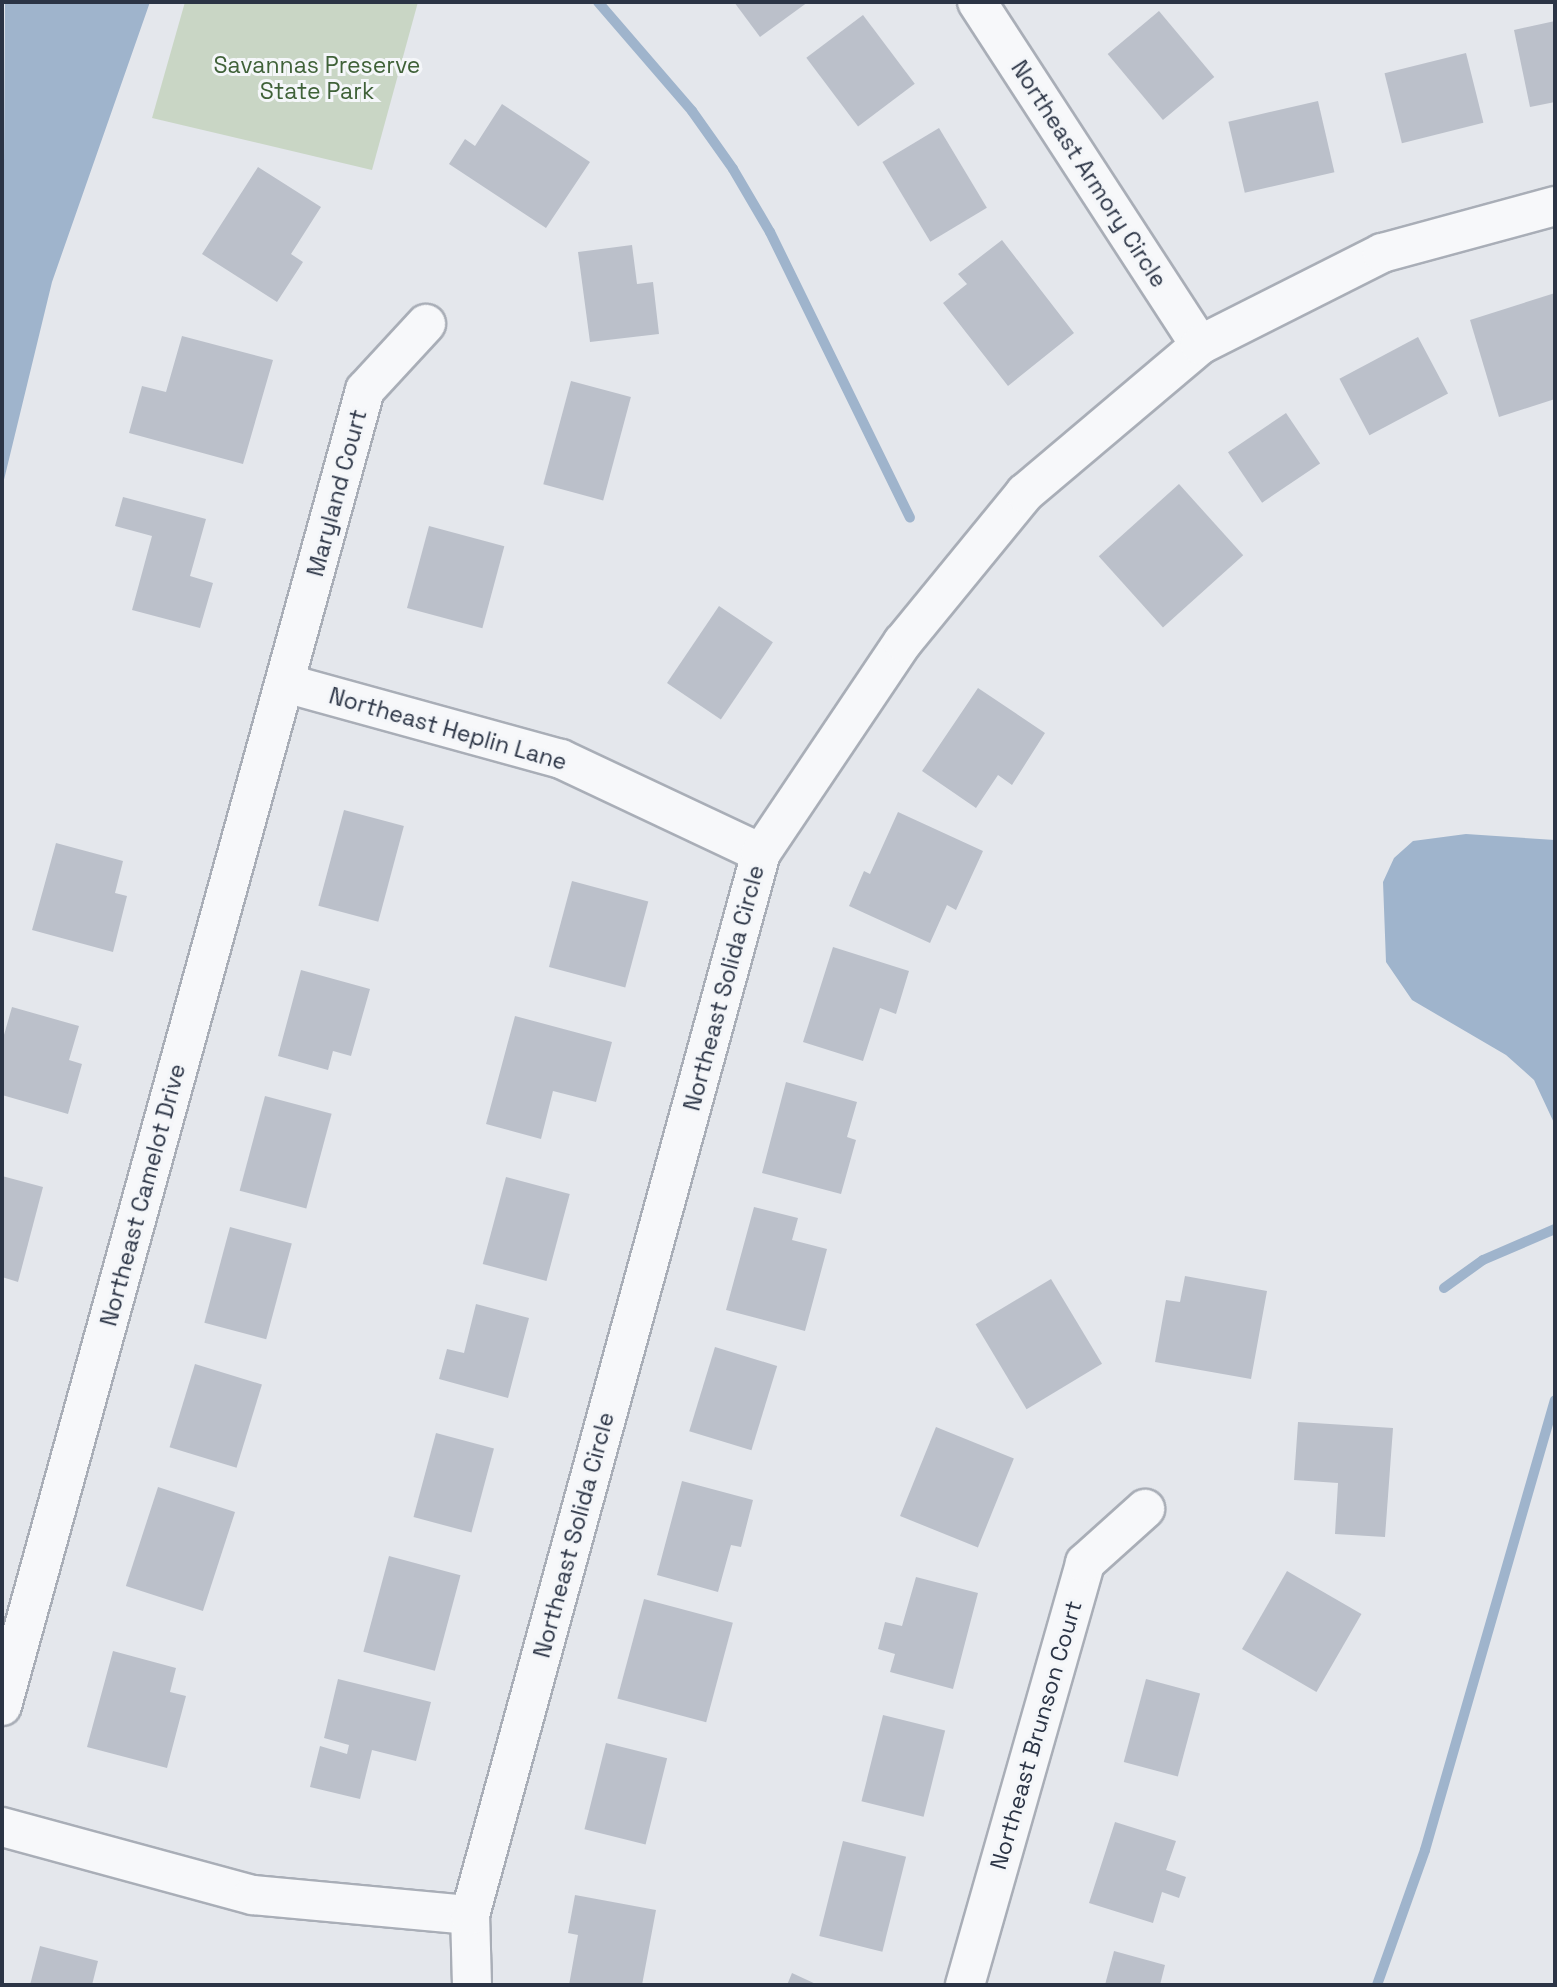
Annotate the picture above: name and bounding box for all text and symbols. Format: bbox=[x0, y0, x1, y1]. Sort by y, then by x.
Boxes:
park label: Savannas Preserve State Park bbox=[214, 51, 420, 105]
street label: Northeast Armory Circle bbox=[1005, 55, 1173, 293]
street label: Maryland Court bbox=[301, 406, 373, 580]
street label: Northeast Heplin Lane bbox=[326, 682, 570, 776]
street label: Northeast Solida Circle bbox=[678, 862, 770, 1114]
street label: Northeast Camelot Drive bbox=[95, 1061, 191, 1329]
street label: Northeast Solida Circle bbox=[528, 1409, 620, 1661]
street label: Northeast Brunson Court bbox=[984, 1597, 1088, 1873]

